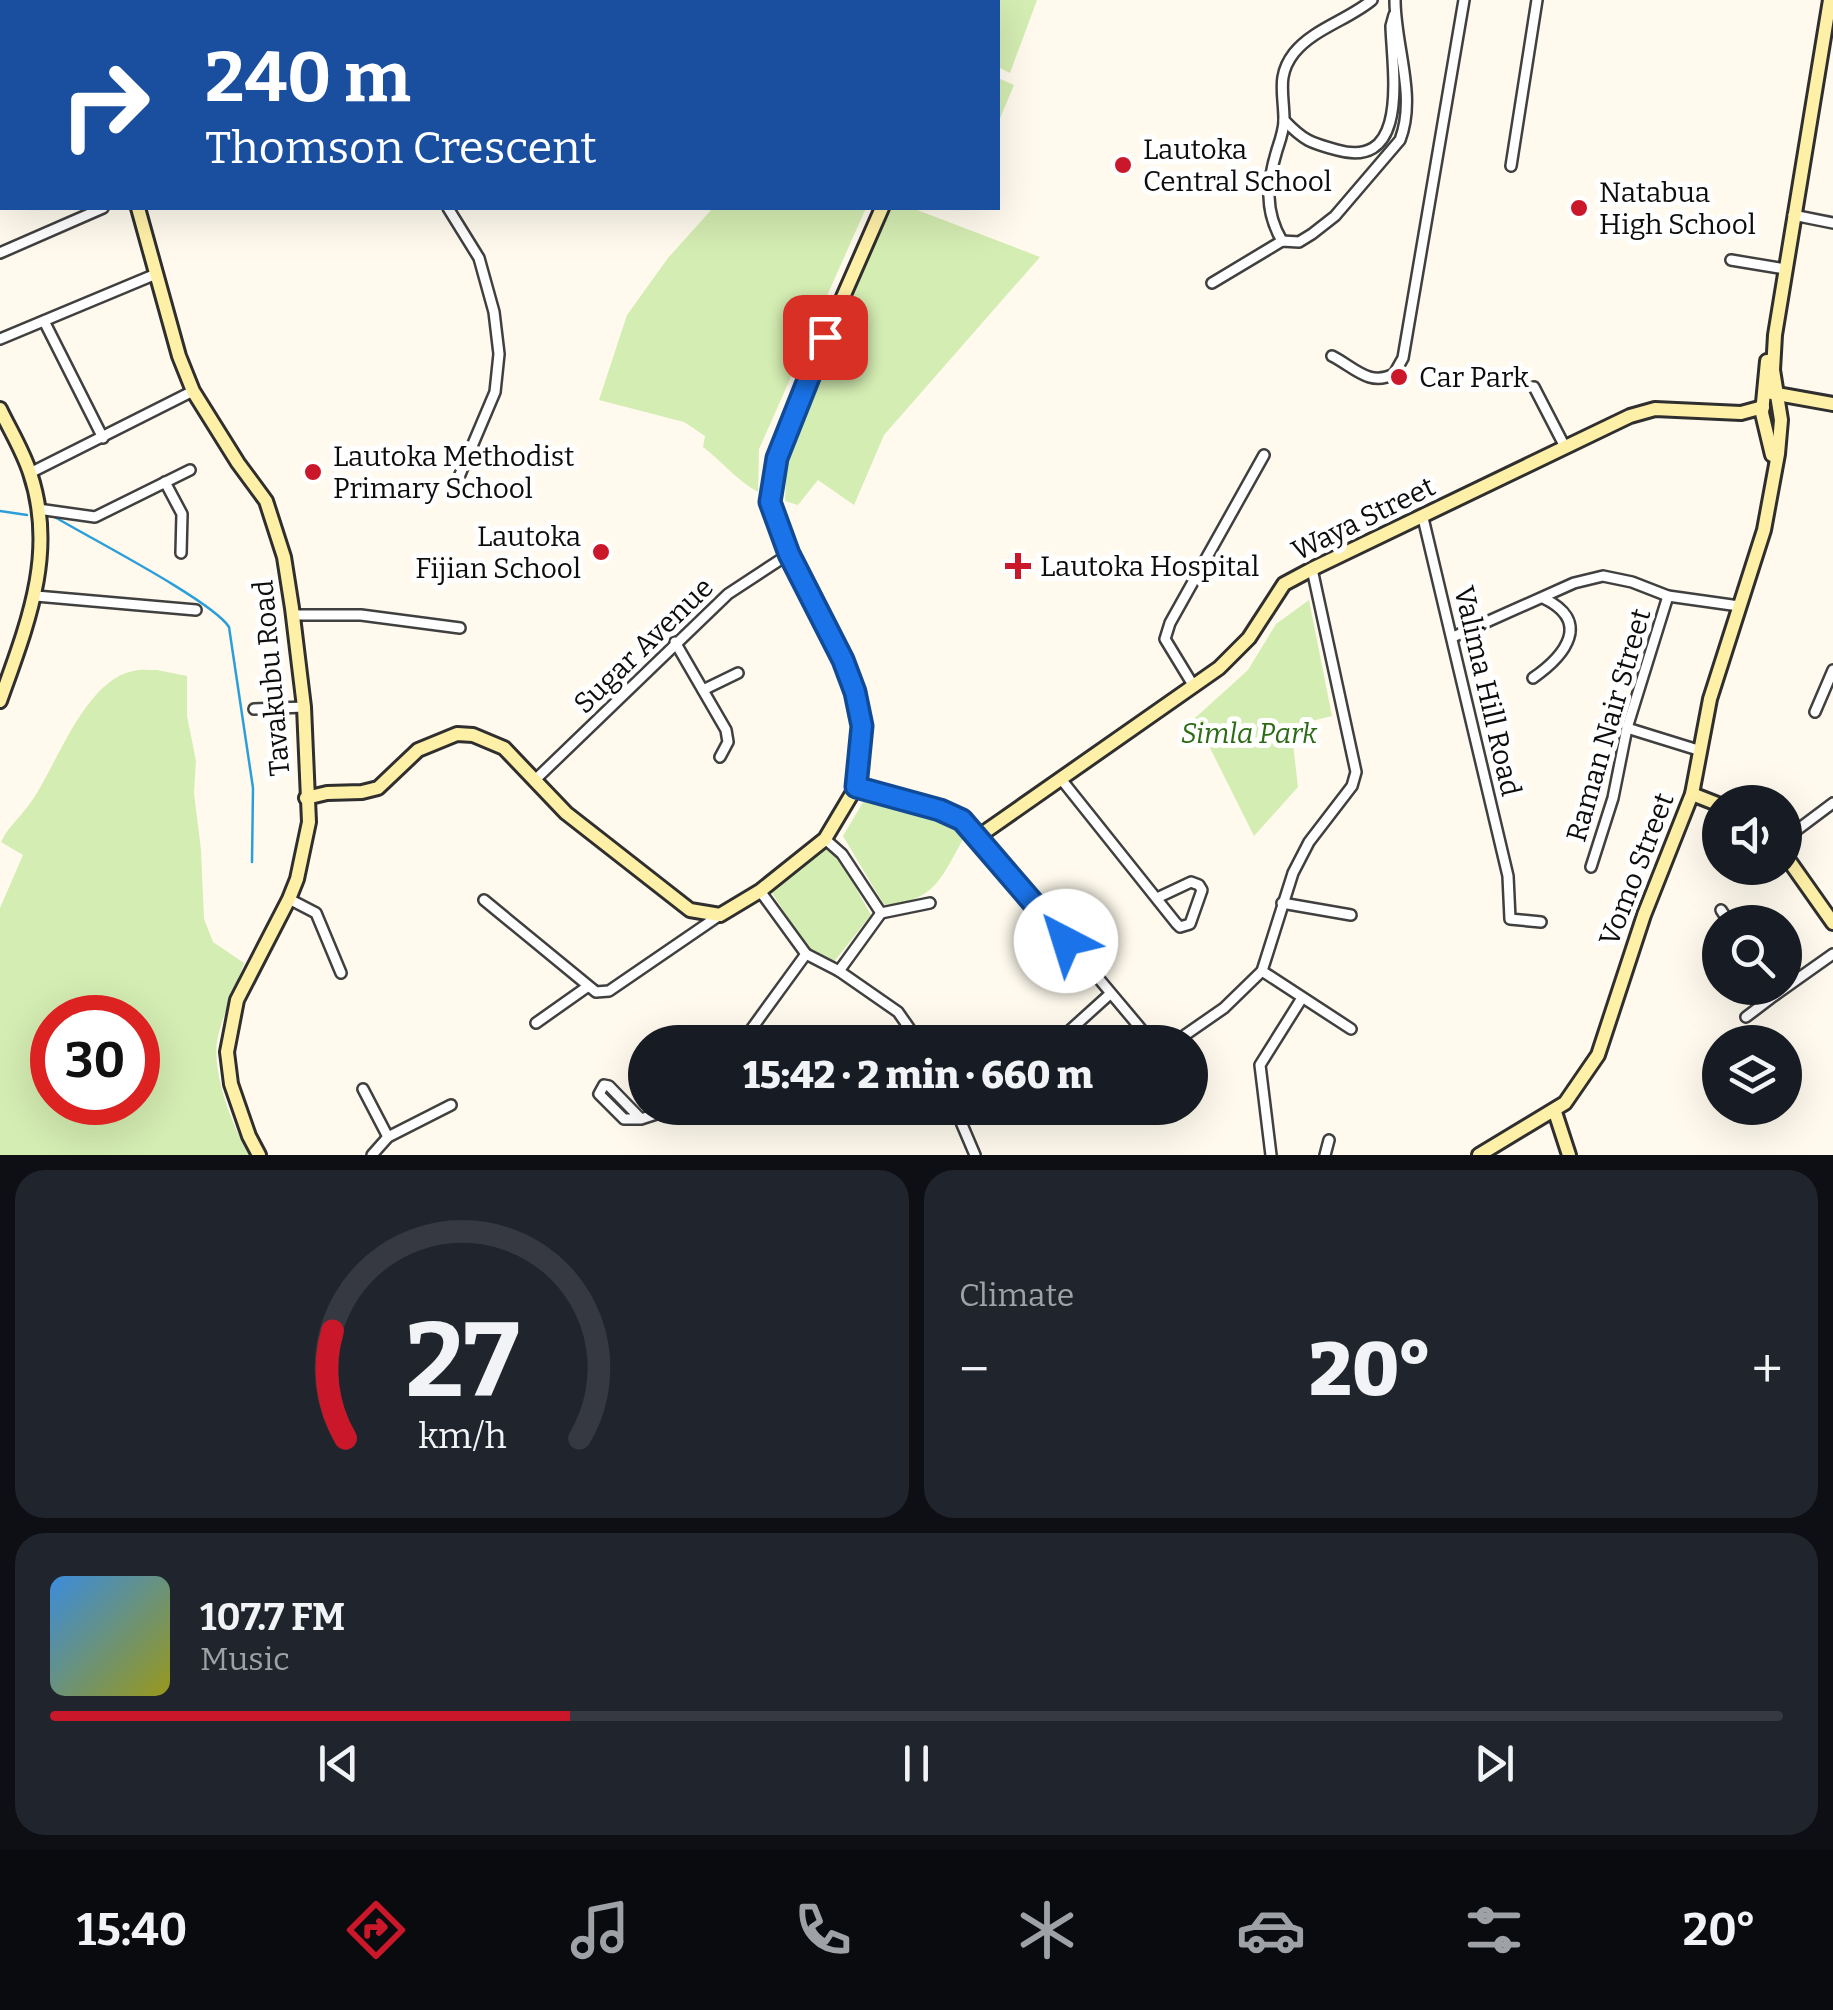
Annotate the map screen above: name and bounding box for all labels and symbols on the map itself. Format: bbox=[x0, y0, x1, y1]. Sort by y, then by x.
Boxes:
place label: Lautoka Central School bbox=[1143, 133, 1332, 198]
marker: Lautoka Central School bbox=[1112, 154, 1134, 176]
place label: Natabua High School bbox=[1599, 176, 1756, 241]
marker: Natabua High School bbox=[1568, 197, 1590, 219]
pin bbox=[783, 295, 868, 380]
place label: Car Park bbox=[1419, 361, 1529, 394]
marker: Car Park bbox=[1388, 366, 1410, 388]
place label: Lautoka Methodist Primary School bbox=[333, 440, 574, 505]
marker: Lautoka Methodist Primary School bbox=[302, 461, 324, 483]
street label: Waya Street bbox=[1286, 470, 1440, 567]
place label: Lautoka Fijian School bbox=[415, 520, 581, 585]
marker: Lautoka Fijian School bbox=[590, 541, 612, 563]
place label: Lautoka Hospital bbox=[1040, 550, 1259, 583]
marker: Lautoka Hospital bbox=[1005, 553, 1031, 579]
street label: Sugar Avenue bbox=[567, 571, 720, 720]
street label: Tavakubu Road bbox=[246, 578, 297, 777]
street label: Valima Hill Road bbox=[1447, 583, 1528, 799]
street label: Raman Nair Street bbox=[1559, 605, 1658, 846]
park label: Simla Park bbox=[1181, 717, 1318, 750]
street label: Vomo Street bbox=[1592, 788, 1681, 950]
position arrow bbox=[1014, 889, 1118, 993]
speed limit sign: 30 bbox=[30, 995, 160, 1125]

